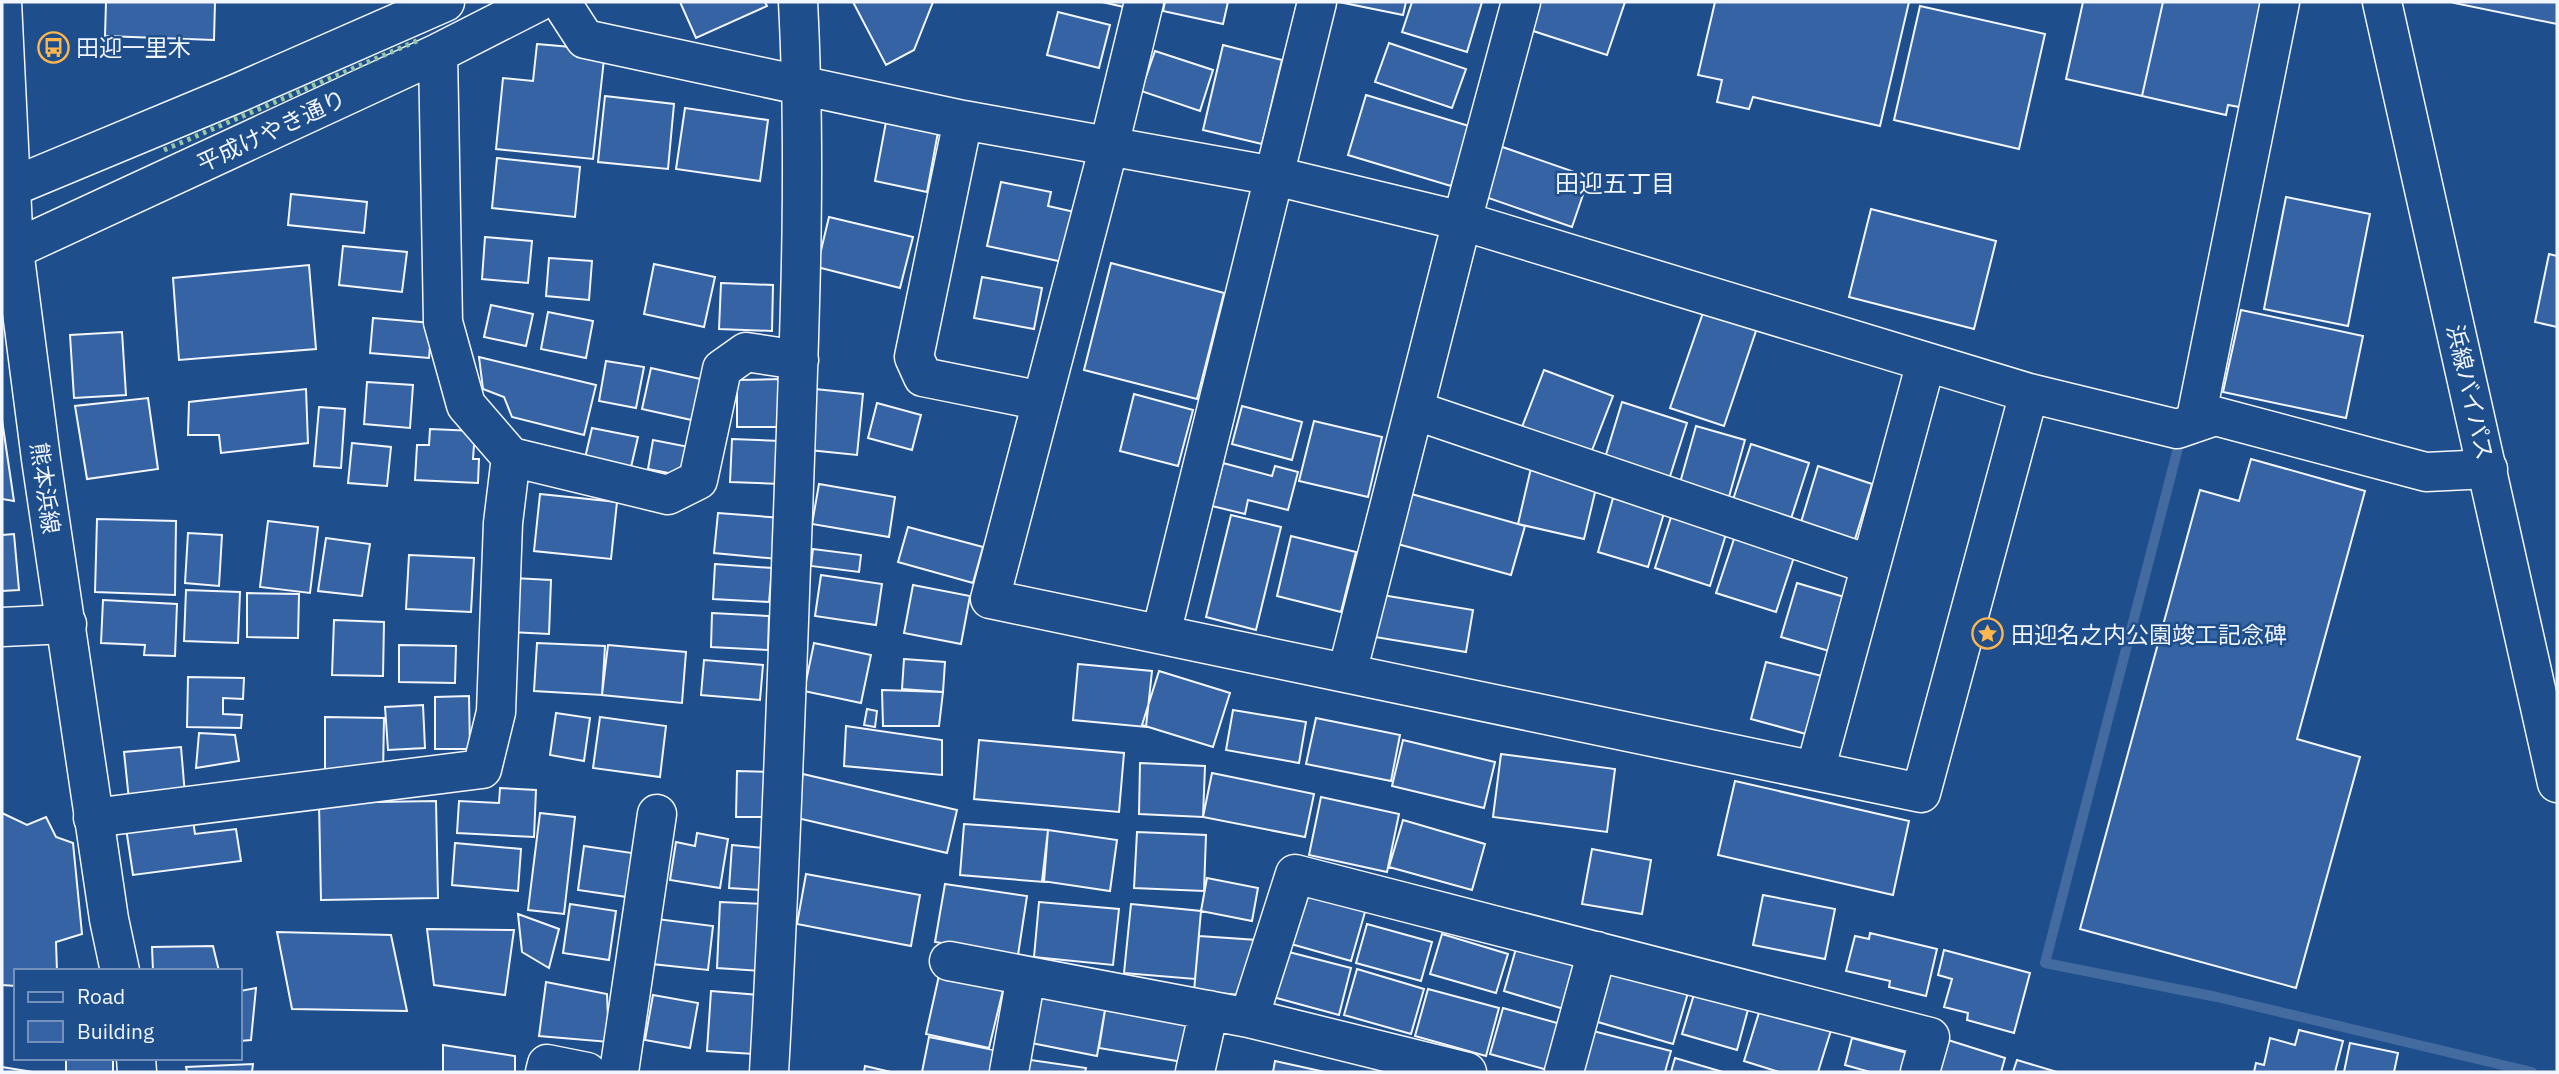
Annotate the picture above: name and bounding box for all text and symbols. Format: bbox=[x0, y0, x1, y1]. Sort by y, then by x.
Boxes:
bus stop icon: 田迎一里木 bbox=[36, 30, 70, 64]
place label: 田迎一里木 bbox=[76, 32, 191, 62]
street label: 平成けやき通り bbox=[192, 82, 350, 178]
district label: 田迎五丁目 bbox=[1555, 167, 1675, 199]
street label: 浜線バイパス bbox=[2441, 322, 2501, 462]
street label: 熊本浜線 bbox=[25, 440, 67, 536]
place icon: 田迎名之内公園竣工記念碑 bbox=[1971, 617, 2005, 651]
place label: 田迎名之内公園竣工記念碑 bbox=[2011, 619, 2287, 649]
legend bbox=[14, 969, 242, 1060]
text: Road bbox=[77, 982, 125, 1010]
text: Building bbox=[77, 1017, 154, 1045]

